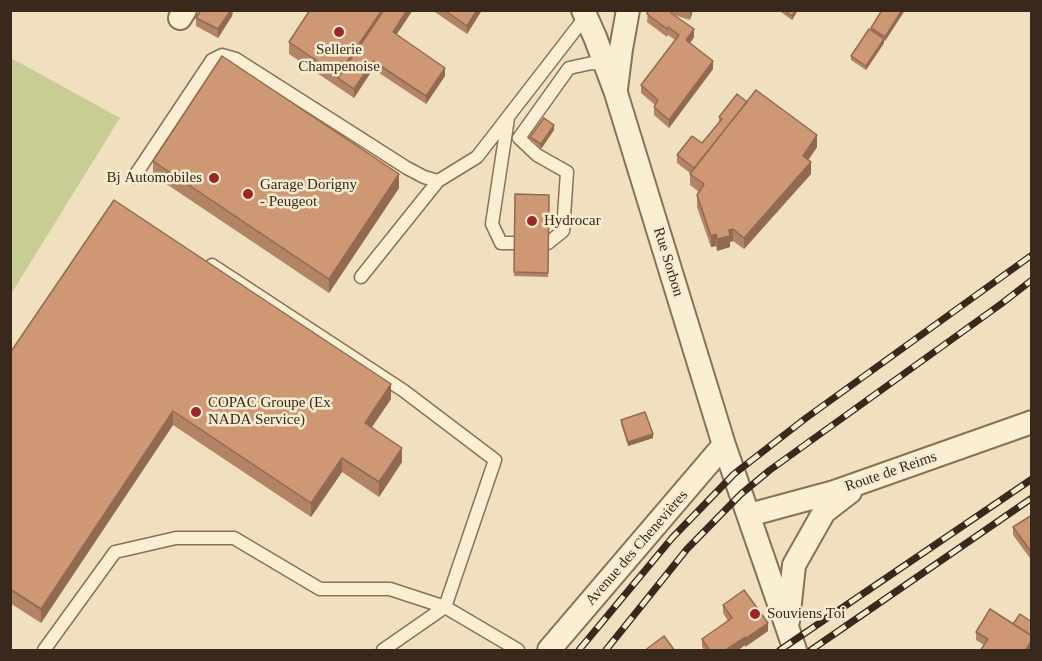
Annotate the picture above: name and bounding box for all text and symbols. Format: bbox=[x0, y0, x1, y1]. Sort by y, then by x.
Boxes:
marker: Sellerie Champenoise bbox=[332, 25, 346, 39]
place label: Sellerie Champenoise bbox=[298, 41, 380, 76]
place label: Bj Automobiles bbox=[107, 169, 202, 187]
marker: Bj Automobiles bbox=[207, 171, 221, 185]
place label: Garage Dorigny - Peugeot bbox=[260, 176, 357, 211]
marker: Garage Dorigny - Peugeot bbox=[241, 187, 255, 201]
place label: Hydrocar bbox=[544, 212, 601, 230]
marker: Hydrocar bbox=[525, 214, 539, 228]
street label: Rue Sorbon bbox=[649, 225, 687, 299]
place label: COPAC Groupe (Ex NADA Service) bbox=[208, 394, 331, 429]
marker: COPAC Groupe (Ex NADA Service) bbox=[189, 405, 203, 419]
street label: Route de Reims bbox=[843, 448, 939, 496]
street label: Avenue des Chenevières bbox=[582, 487, 692, 609]
place label: Souviens Toi bbox=[767, 605, 846, 623]
marker: Souviens Toi bbox=[748, 607, 762, 621]

